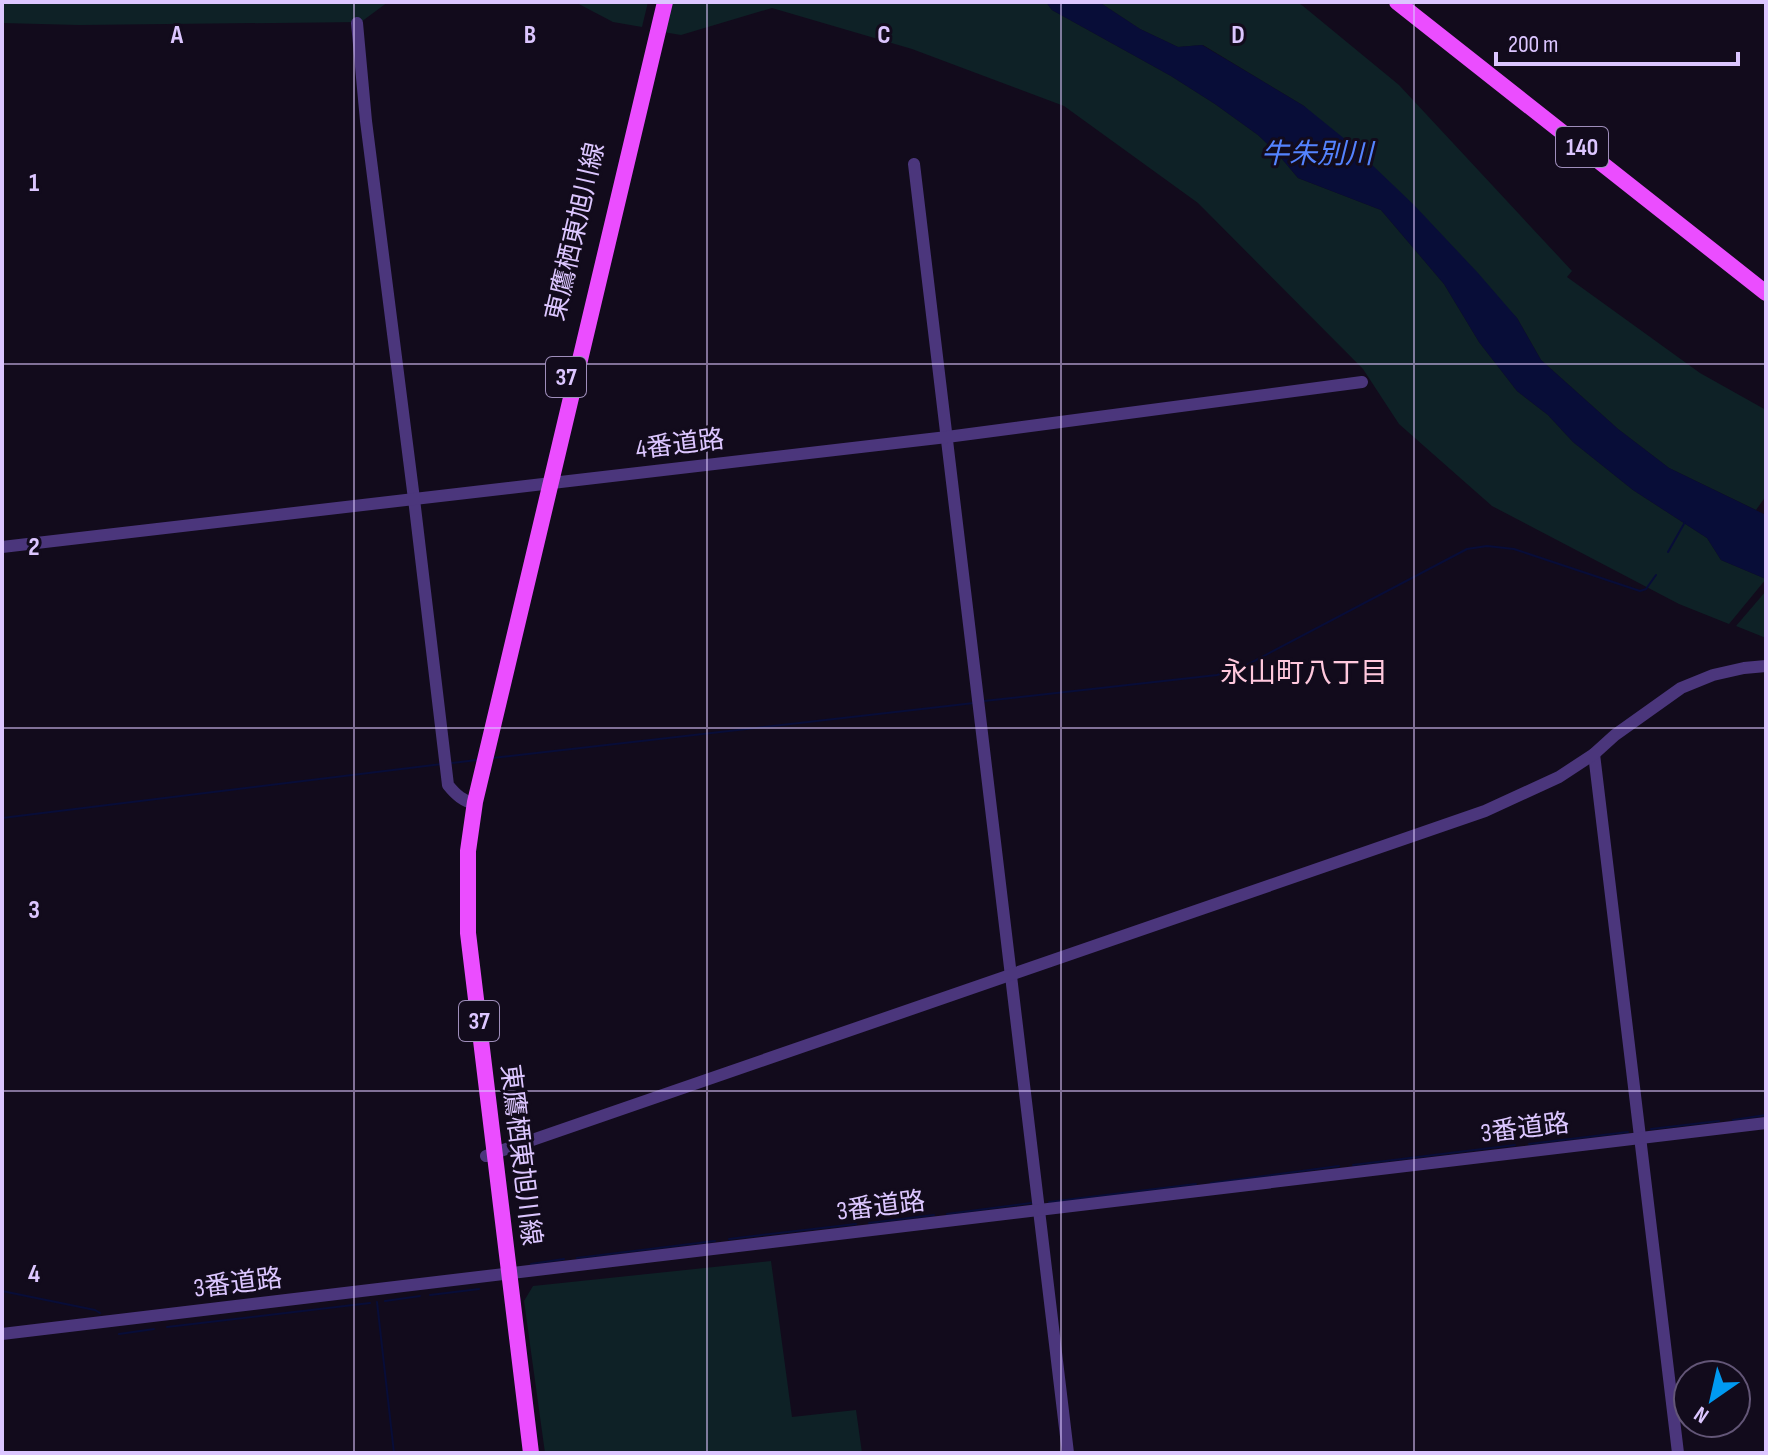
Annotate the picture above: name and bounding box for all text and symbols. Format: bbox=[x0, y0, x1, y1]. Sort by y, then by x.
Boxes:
scale bar bbox=[1496, 16, 1738, 66]
text: A bbox=[170, 20, 184, 51]
text: B bbox=[524, 20, 536, 51]
text: C bbox=[877, 20, 891, 51]
text: D bbox=[1231, 20, 1245, 51]
text: 200 m bbox=[1508, 30, 1559, 59]
road number: 140 bbox=[1556, 127, 1608, 167]
water label: 牛朱別川 bbox=[1261, 138, 1376, 171]
street label: 東鷹栖東旭川線 bbox=[540, 140, 612, 324]
text: 1 bbox=[29, 168, 39, 199]
road number: 37 bbox=[546, 357, 586, 397]
street label: 4番道路 bbox=[634, 424, 726, 466]
text: 2 bbox=[28, 532, 40, 563]
district label: 永山町八丁目 bbox=[1220, 657, 1388, 690]
text: 3 bbox=[28, 895, 40, 926]
road number: 37 bbox=[459, 1001, 499, 1041]
street label: 東鷹栖東旭川線 bbox=[494, 1063, 546, 1247]
street label: 3番道路 bbox=[1479, 1108, 1571, 1150]
street label: 3番道路 bbox=[835, 1186, 927, 1228]
text: 4 bbox=[28, 1259, 40, 1290]
street label: 3番道路 bbox=[192, 1263, 284, 1305]
north arrow bbox=[1672, 1359, 1752, 1439]
text: N bbox=[1689, 1400, 1714, 1429]

